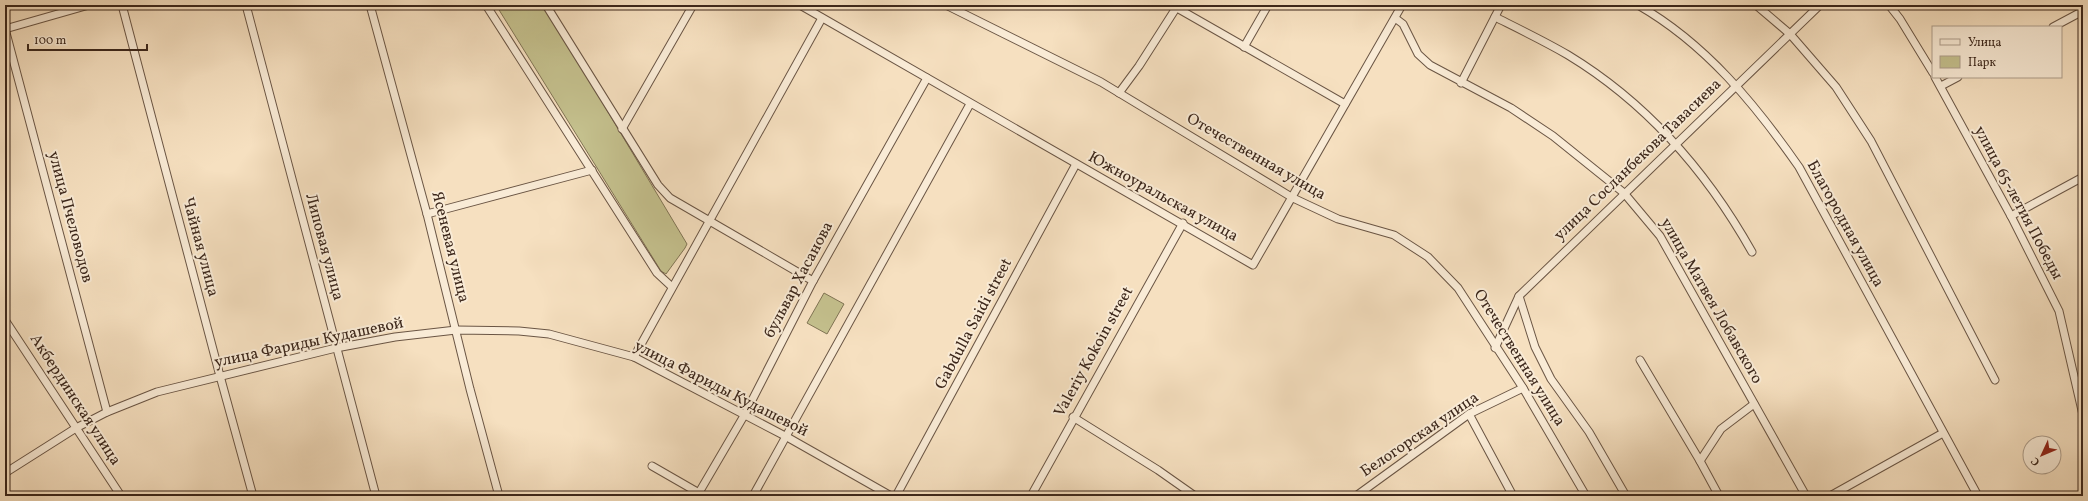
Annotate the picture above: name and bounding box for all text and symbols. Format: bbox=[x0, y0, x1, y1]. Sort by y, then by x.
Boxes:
scale bar bbox=[28, 26, 147, 52]
legend bbox=[1932, 26, 2062, 78]
text: 100 m bbox=[34, 33, 67, 49]
text: Улица bbox=[1968, 35, 2001, 51]
text: Парк bbox=[1968, 55, 1996, 71]
street label: улица Сосланбекова Тавасиева bbox=[1549, 74, 1727, 246]
street label: Отечественная улица bbox=[1182, 108, 1330, 206]
street label: улица 65-летия Победы bbox=[1968, 122, 2068, 284]
street label: Южноуральская улица bbox=[1084, 147, 1242, 247]
street label: улица Пчеловодов bbox=[42, 149, 98, 285]
street label: Благородная улица bbox=[1801, 157, 1889, 291]
street label: Ясеневая улица bbox=[426, 189, 474, 305]
street label: Липовая улица bbox=[299, 191, 349, 303]
street label: Чайная улица bbox=[176, 195, 224, 299]
street label: улица Матвея Лобавского bbox=[1654, 214, 1768, 388]
street label: бульвар Хасанова bbox=[759, 218, 839, 342]
street label: Gabdulla Saidi street bbox=[930, 254, 1018, 394]
street label: Valeriy Kokoin street bbox=[1049, 283, 1139, 421]
street label: Отечественная улица bbox=[1468, 285, 1570, 431]
street label: улица Фариды Кудашевой bbox=[212, 312, 406, 374]
street label: Акбердинская улица bbox=[24, 330, 126, 470]
street label: улица Фариды Кудашевой bbox=[630, 335, 812, 443]
street label: Белогорская улица bbox=[1356, 387, 1484, 483]
north arrow bbox=[2022, 435, 2062, 475]
text: С bbox=[2028, 453, 2044, 469]

